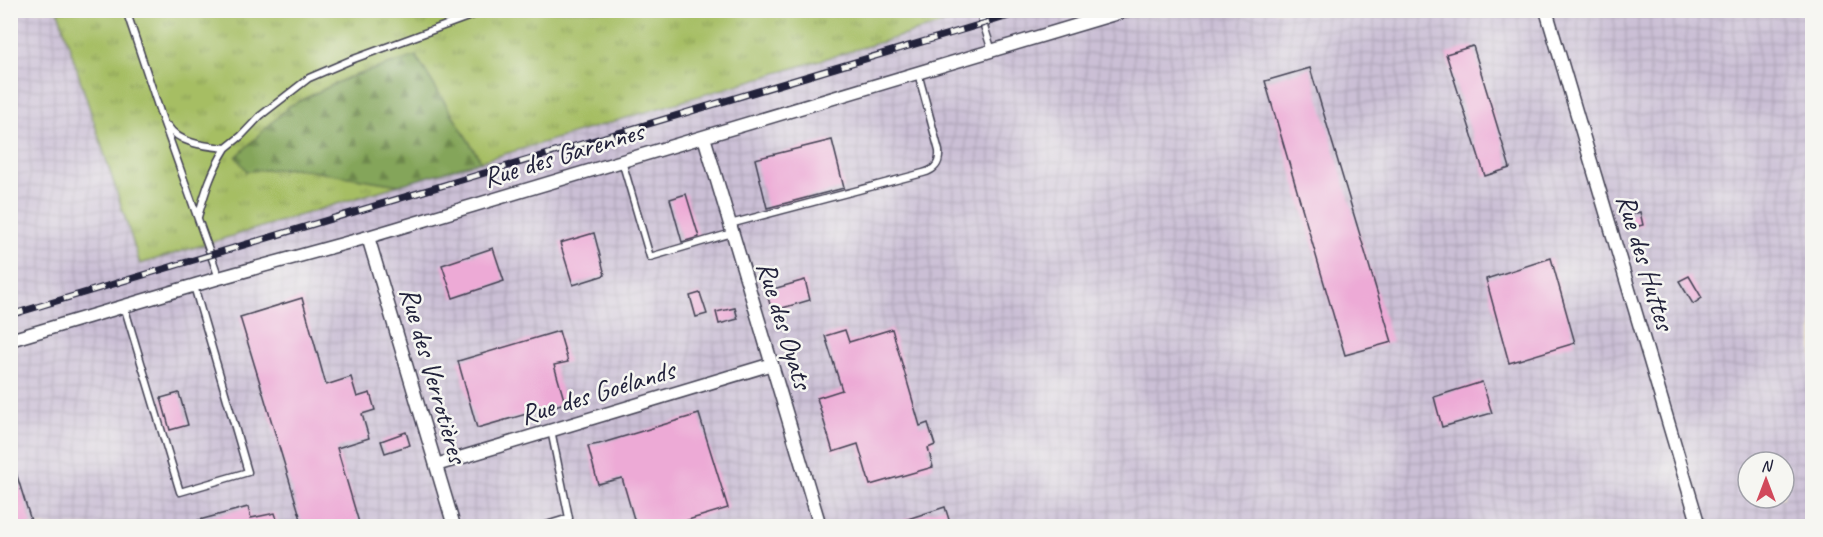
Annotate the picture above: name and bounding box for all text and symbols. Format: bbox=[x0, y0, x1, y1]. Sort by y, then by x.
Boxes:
street label: Rue des Garennes bbox=[479, 112, 650, 195]
street label: Rue des Huttes bbox=[1609, 190, 1684, 336]
street label: Rue des Oyats bbox=[749, 257, 822, 395]
street label: Rue des Verrotières bbox=[392, 283, 476, 469]
street label: Rue des Goélands bbox=[516, 351, 681, 432]
north arrow bbox=[1736, 450, 1796, 510]
text: N bbox=[1761, 456, 1774, 476]

